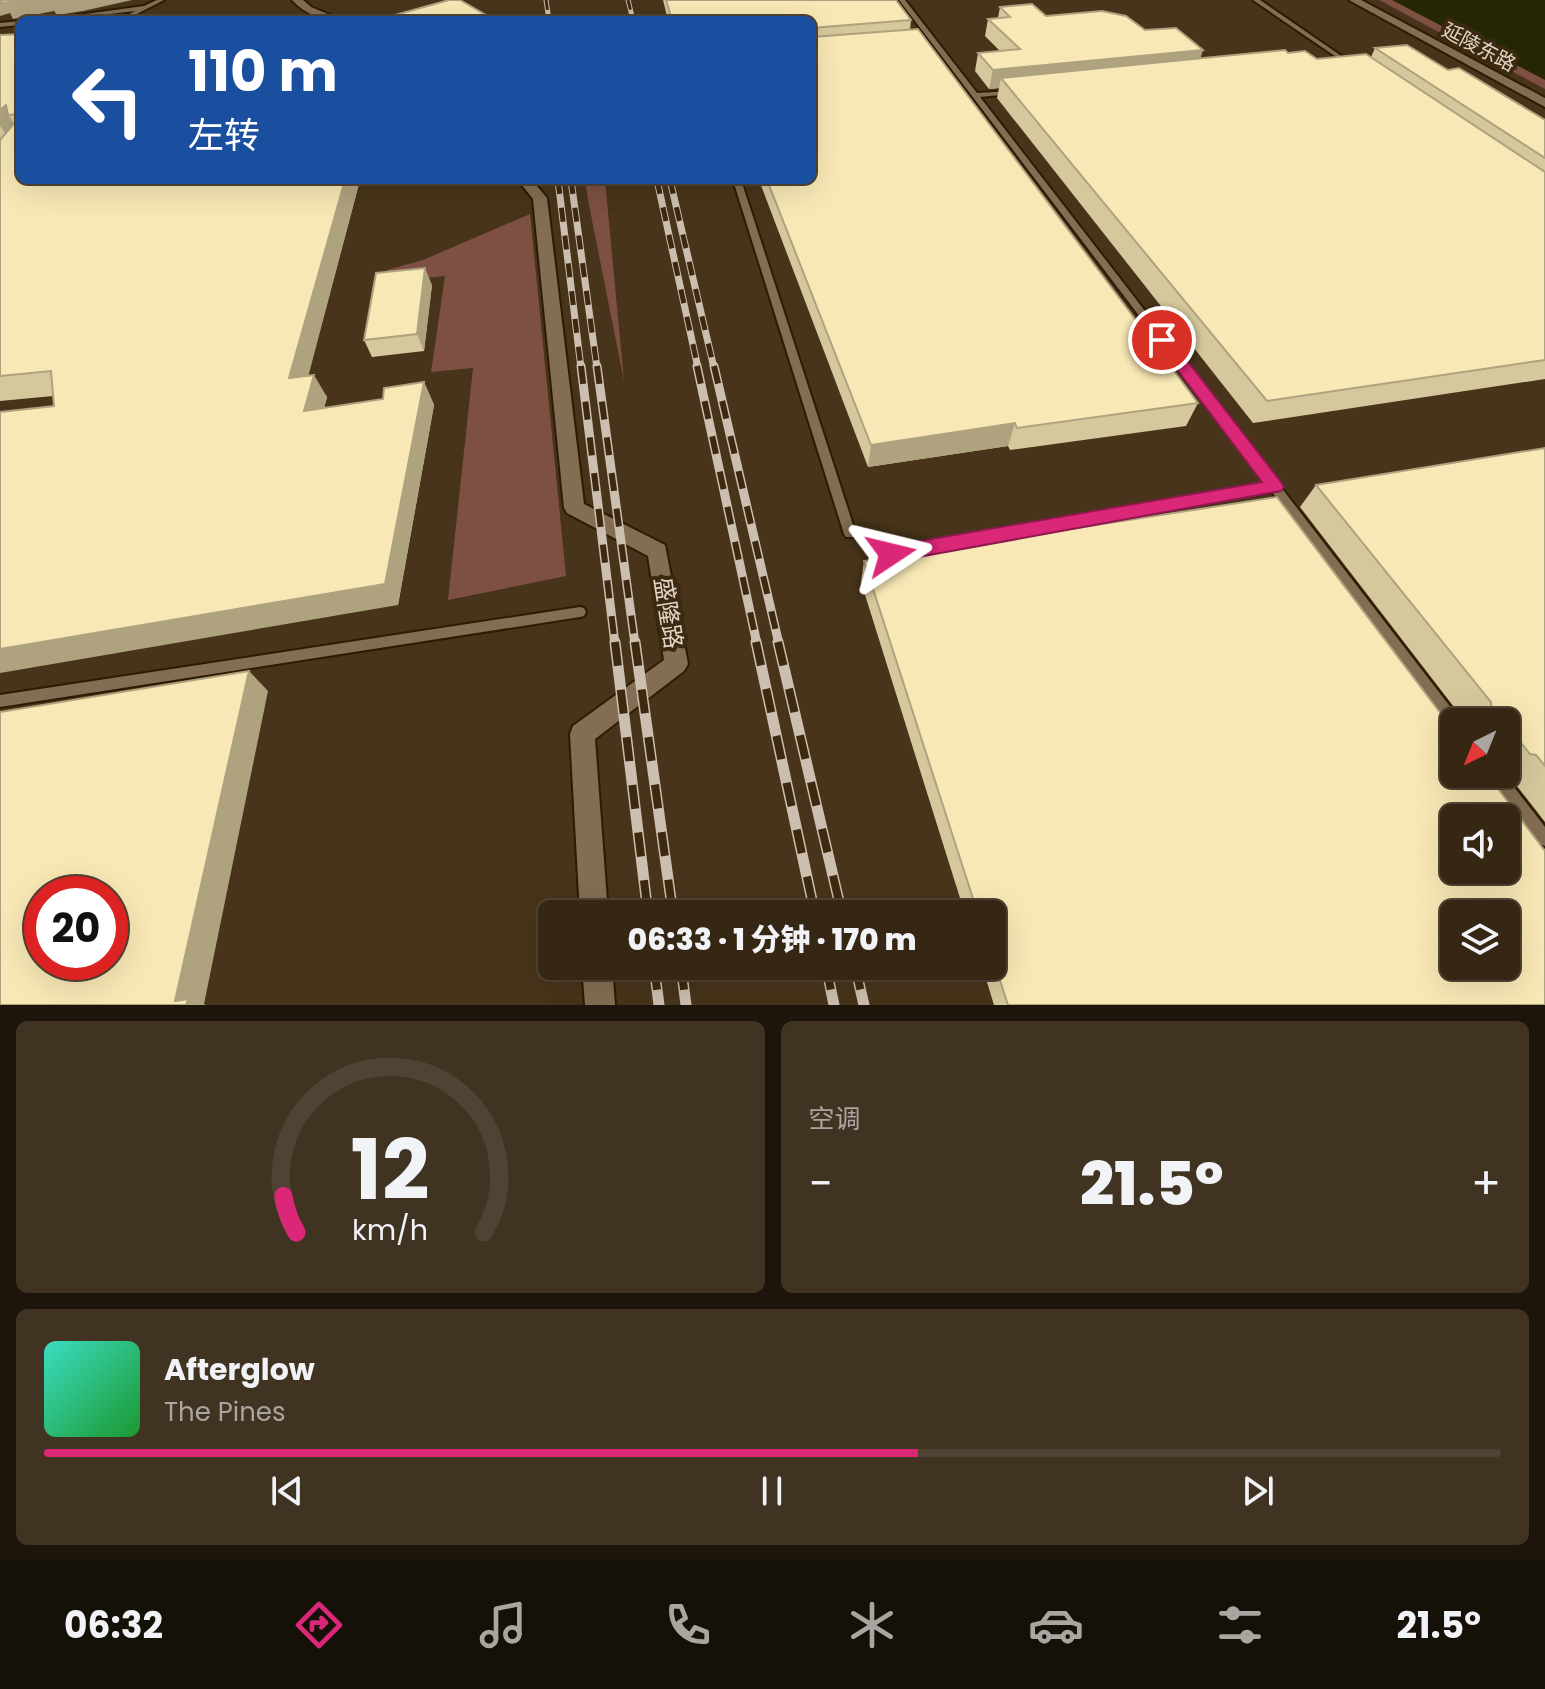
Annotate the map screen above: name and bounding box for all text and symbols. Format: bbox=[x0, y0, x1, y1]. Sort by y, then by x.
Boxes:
street label: 延陵东路 bbox=[1437, 16, 1521, 78]
text: 110 m bbox=[188, 32, 338, 111]
icon: left bbox=[56, 48, 160, 152]
text: 左转 bbox=[188, 110, 260, 161]
pin bbox=[1128, 306, 1196, 374]
icon: arrive bbox=[1140, 318, 1184, 362]
position arrow bbox=[849, 512, 933, 596]
street label: 盛隆路 bbox=[647, 575, 690, 651]
north arrow bbox=[1440, 708, 1520, 788]
map controls bbox=[1440, 708, 1520, 980]
button: sound bbox=[1440, 804, 1520, 884]
speed limit sign: 20 bbox=[24, 876, 128, 980]
button: layers bbox=[1440, 900, 1520, 980]
text: 06:33 · 1 分钟 · 170 m bbox=[628, 918, 916, 961]
text: 空调 bbox=[809, 1101, 861, 1137]
text: 12 bbox=[351, 1112, 430, 1228]
text: 21.5° bbox=[1080, 1142, 1224, 1226]
text: − bbox=[809, 1153, 833, 1214]
text: + bbox=[1471, 1153, 1501, 1214]
text: km/h bbox=[352, 1210, 428, 1250]
text: Afterglow bbox=[164, 1348, 315, 1391]
text: The Pines bbox=[164, 1394, 286, 1430]
icon: previous bbox=[265, 1469, 309, 1513]
icon: pause bbox=[750, 1469, 794, 1513]
icon: next bbox=[1236, 1469, 1280, 1513]
icon: directions bbox=[291, 1597, 347, 1653]
icon: music bbox=[475, 1597, 531, 1653]
icon: phone bbox=[660, 1597, 716, 1653]
icon: climate bbox=[844, 1597, 900, 1653]
icon: car bbox=[1028, 1597, 1084, 1653]
icon: filters bbox=[1212, 1597, 1268, 1653]
text: 06:32 bbox=[64, 1600, 163, 1651]
text: 21.5° bbox=[1396, 1600, 1481, 1651]

